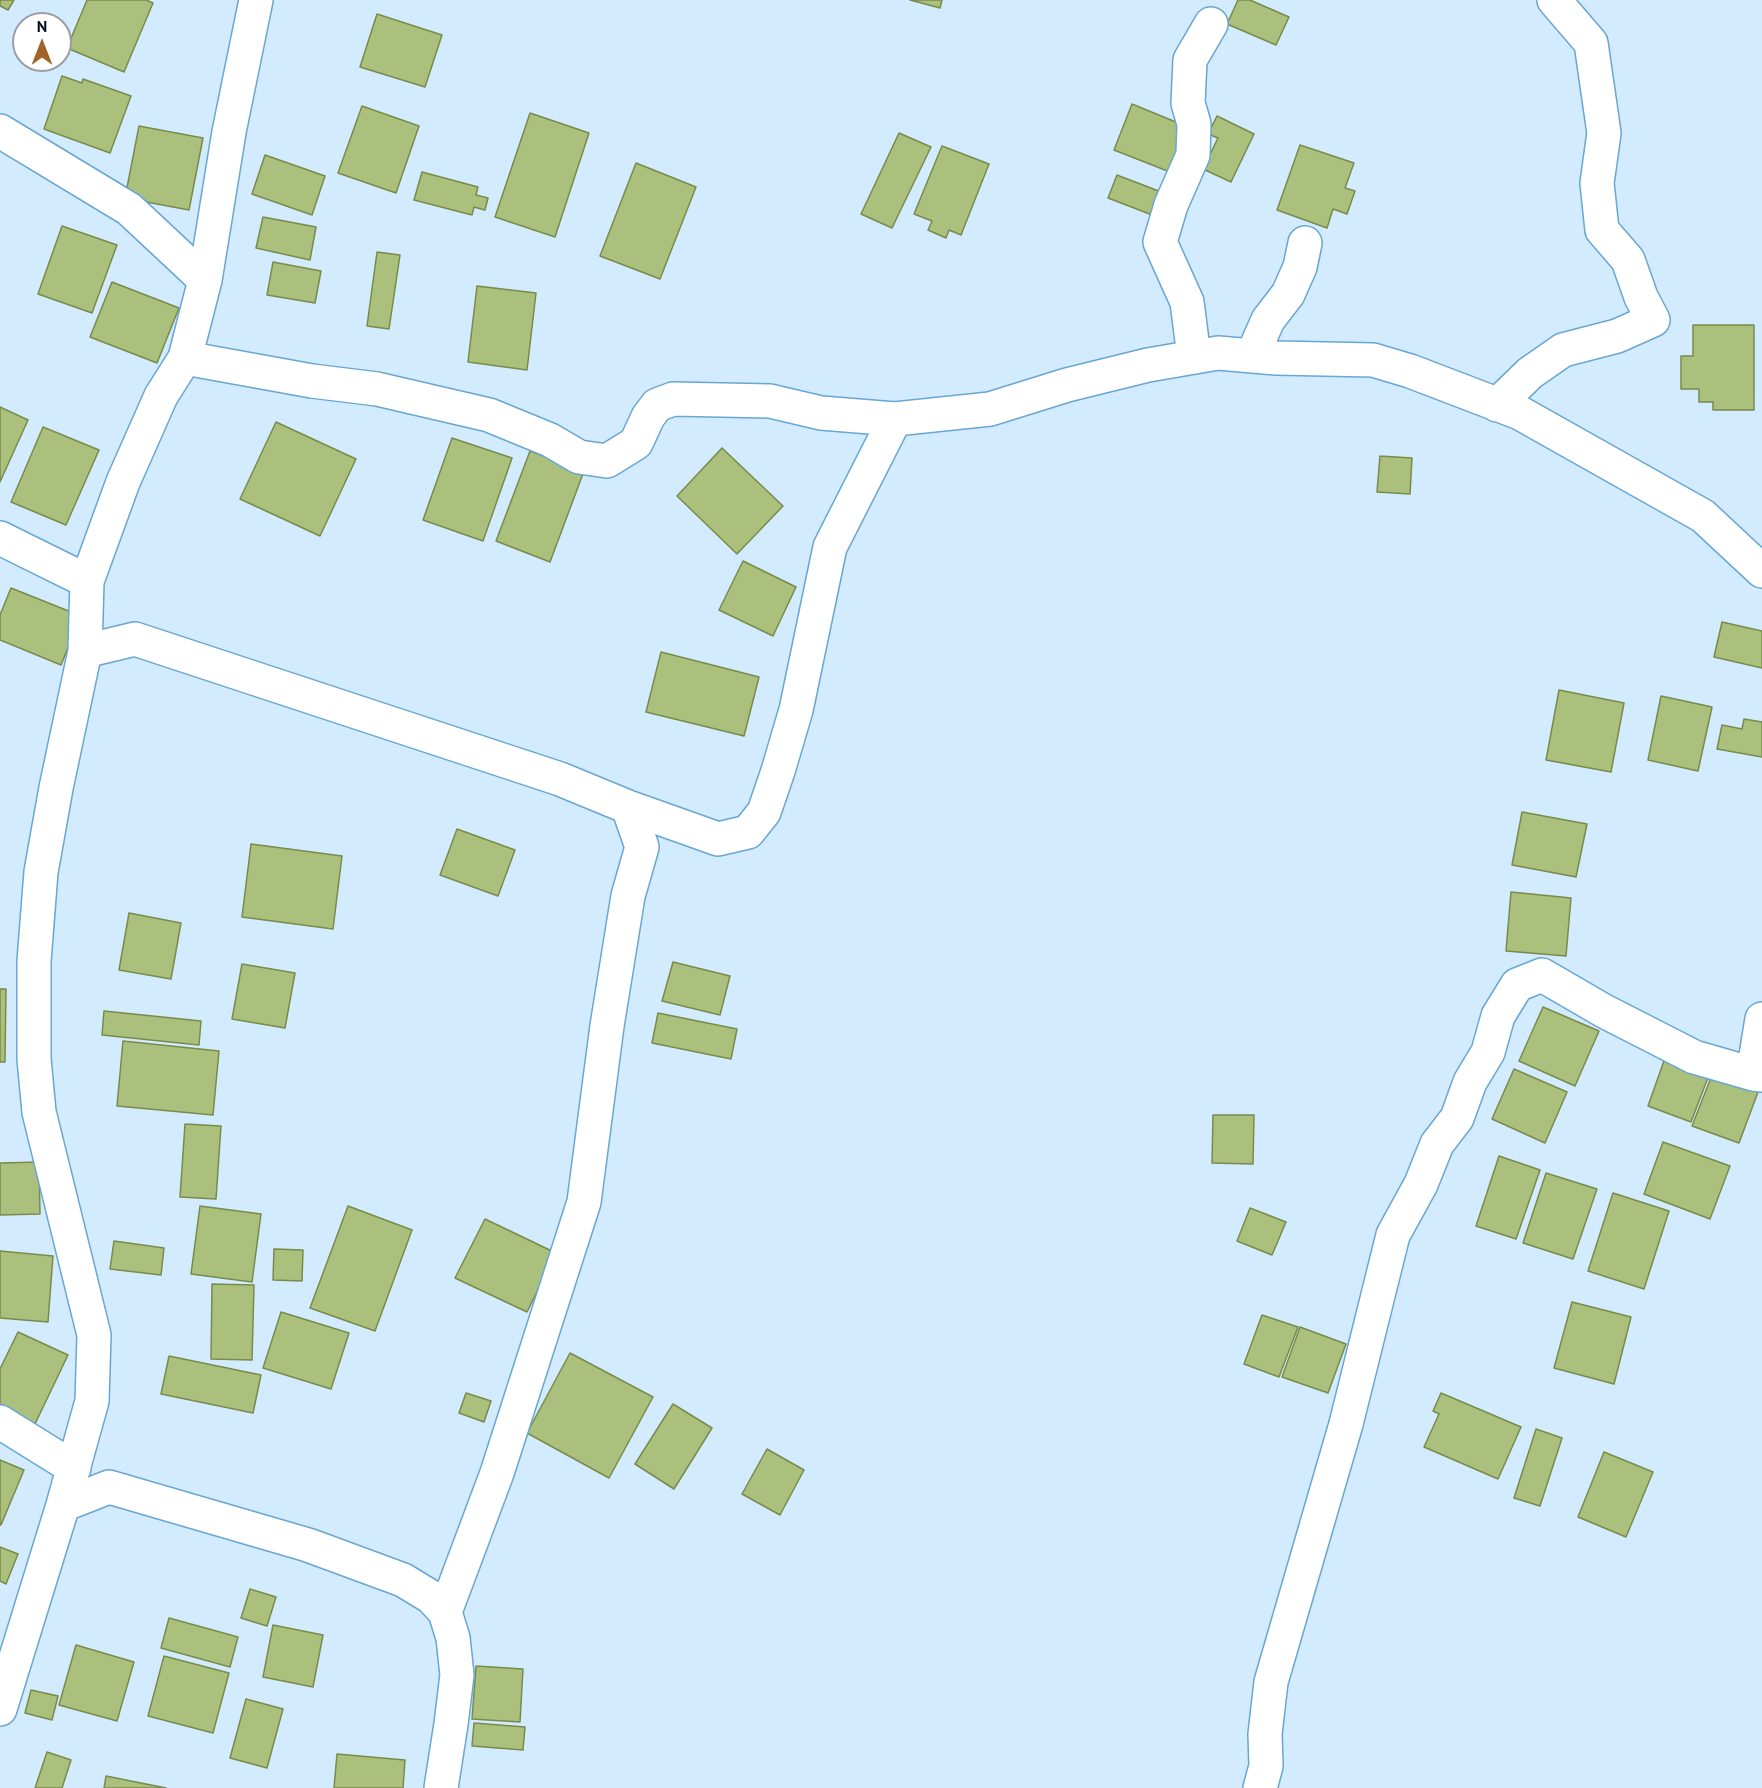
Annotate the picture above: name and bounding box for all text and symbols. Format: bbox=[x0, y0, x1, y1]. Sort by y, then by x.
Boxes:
north arrow bbox=[12, 12, 72, 72]
text: N bbox=[37, 16, 47, 36]

